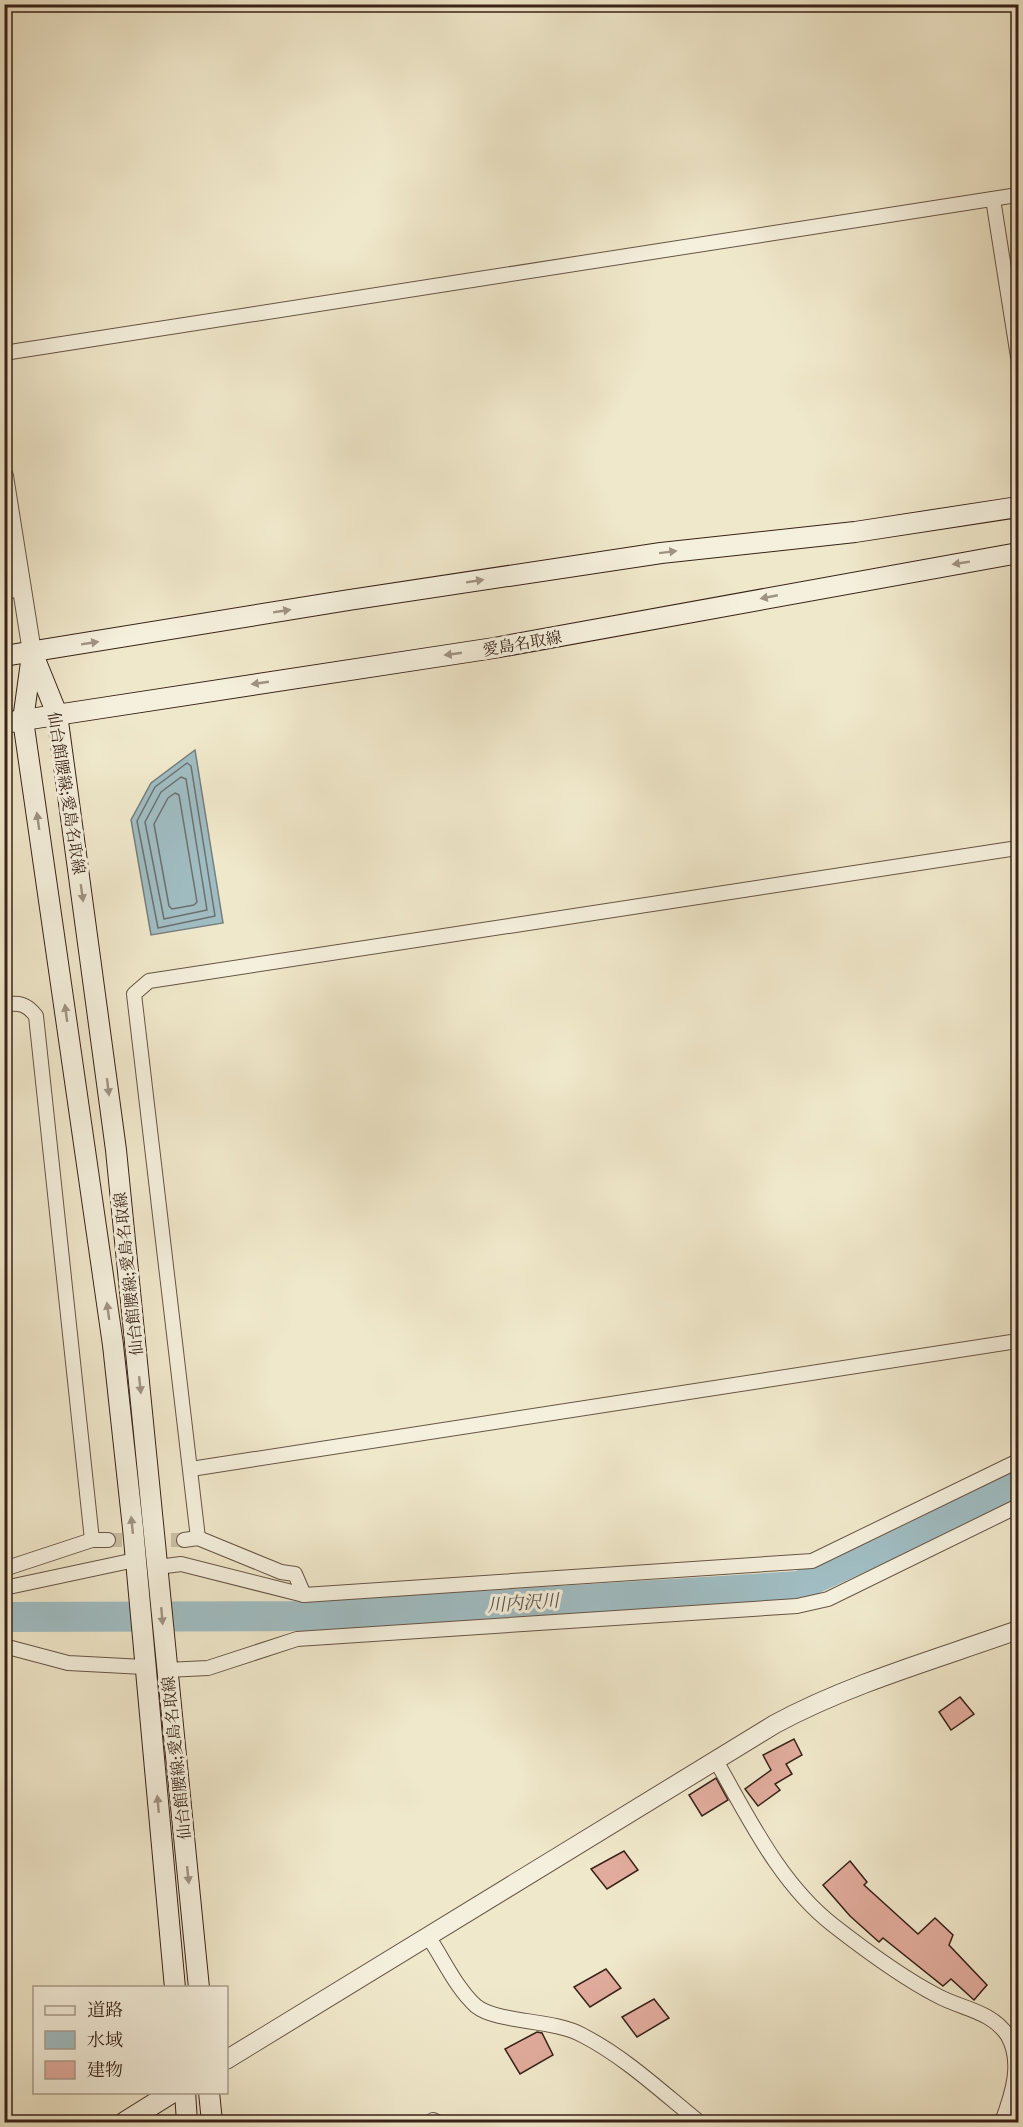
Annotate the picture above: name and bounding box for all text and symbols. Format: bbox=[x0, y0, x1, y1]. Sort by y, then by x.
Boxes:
one-way arrow bbox=[658, 547, 677, 557]
one-way arrow bbox=[951, 558, 970, 567]
one-way arrow bbox=[466, 576, 485, 585]
one-way arrow bbox=[759, 593, 778, 602]
one-way arrow bbox=[273, 606, 292, 615]
street label: 愛島名取線 bbox=[481, 626, 563, 660]
one-way arrow bbox=[81, 638, 100, 647]
one-way arrow bbox=[443, 650, 462, 659]
one-way arrow bbox=[251, 679, 270, 688]
street label: 仙台館腰線;愛島名取線 bbox=[44, 710, 90, 876]
one-way arrow bbox=[33, 811, 42, 830]
one-way arrow bbox=[78, 884, 87, 903]
one-way arrow bbox=[62, 1004, 71, 1023]
one-way arrow bbox=[103, 1077, 112, 1096]
street label: 仙台館腰線;愛島名取線 bbox=[109, 1191, 147, 1357]
one-way arrow bbox=[103, 1301, 113, 1320]
one-way arrow bbox=[135, 1376, 145, 1395]
one-way arrow bbox=[127, 1516, 137, 1535]
water label: 川内沢川 bbox=[486, 1589, 562, 1616]
one-way arrow bbox=[157, 1607, 167, 1626]
street label: 仙台館腰線;愛島名取線 bbox=[157, 1675, 195, 1841]
one-way arrow bbox=[153, 1794, 163, 1813]
one-way arrow bbox=[183, 1866, 193, 1885]
legend bbox=[33, 1986, 228, 2094]
text: 道路 bbox=[87, 1999, 123, 2021]
text: 水域 bbox=[87, 2029, 123, 2051]
text: 建物 bbox=[87, 2059, 123, 2081]

